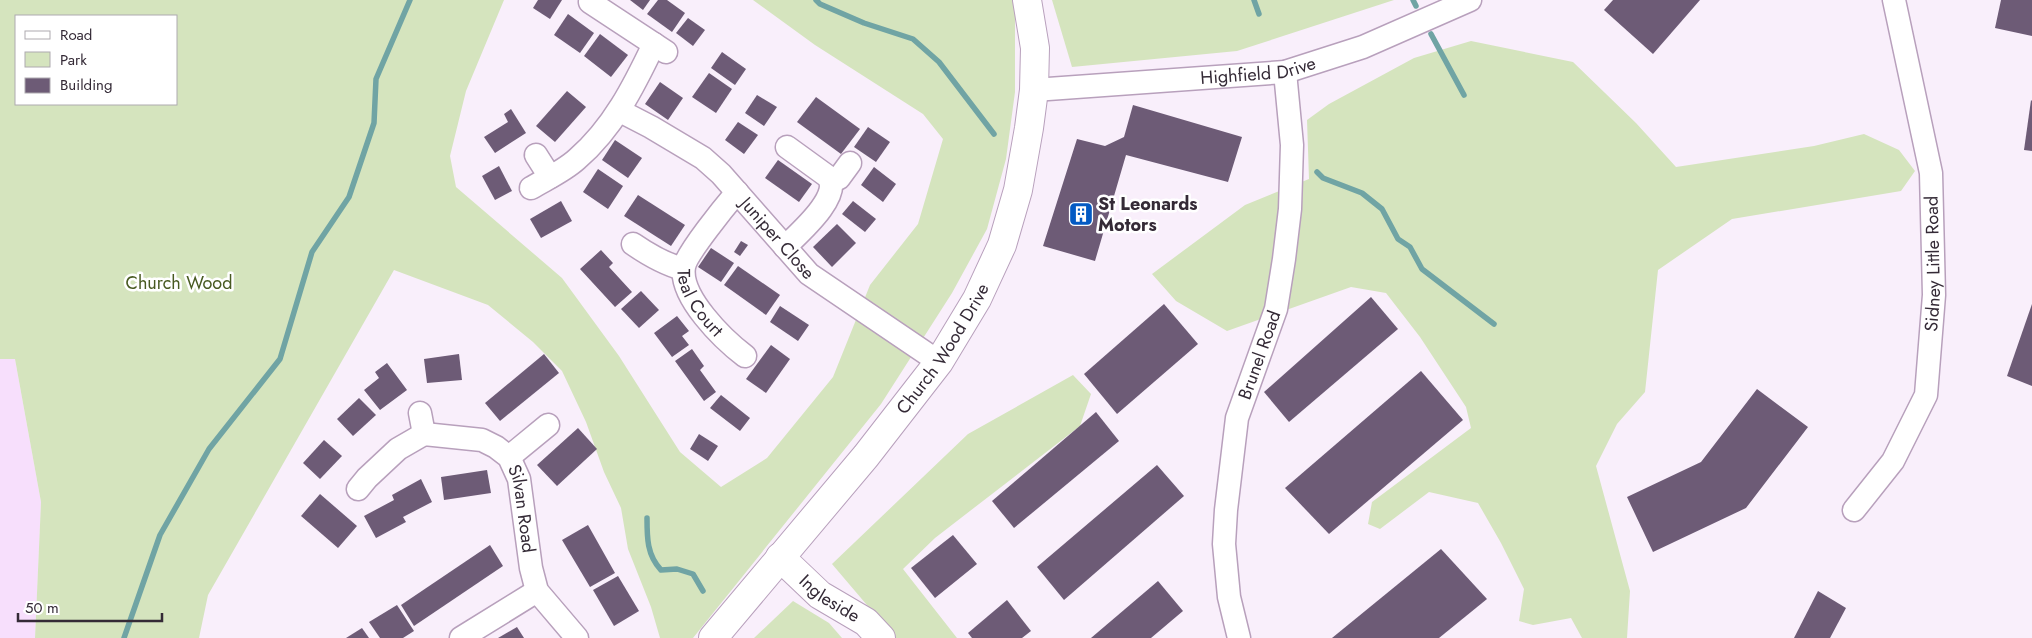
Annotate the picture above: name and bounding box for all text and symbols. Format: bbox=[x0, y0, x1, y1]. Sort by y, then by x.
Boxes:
legend bbox=[15, 15, 178, 105]
text: Road bbox=[60, 24, 92, 46]
text: Park bbox=[60, 49, 87, 71]
street label: Highfield Drive bbox=[1200, 50, 1319, 91]
text: Building bbox=[60, 74, 112, 96]
street label: Juniper Close bbox=[733, 190, 821, 285]
place label: St Leonards Motors bbox=[1098, 191, 1198, 238]
street label: Sidney Little Road bbox=[1918, 196, 1947, 333]
building icon: St Leonards Motors bbox=[1068, 201, 1094, 227]
street label: Teal Court bbox=[671, 269, 730, 343]
park label: Church Wood bbox=[126, 270, 232, 296]
street label: Church Wood Drive bbox=[890, 279, 995, 420]
street label: Brunel Road bbox=[1232, 307, 1287, 403]
street label: Silvan Road bbox=[501, 460, 542, 554]
street label: Ingleside bbox=[793, 569, 865, 629]
scale bar bbox=[18, 590, 161, 622]
text: 50 m bbox=[25, 597, 59, 619]

